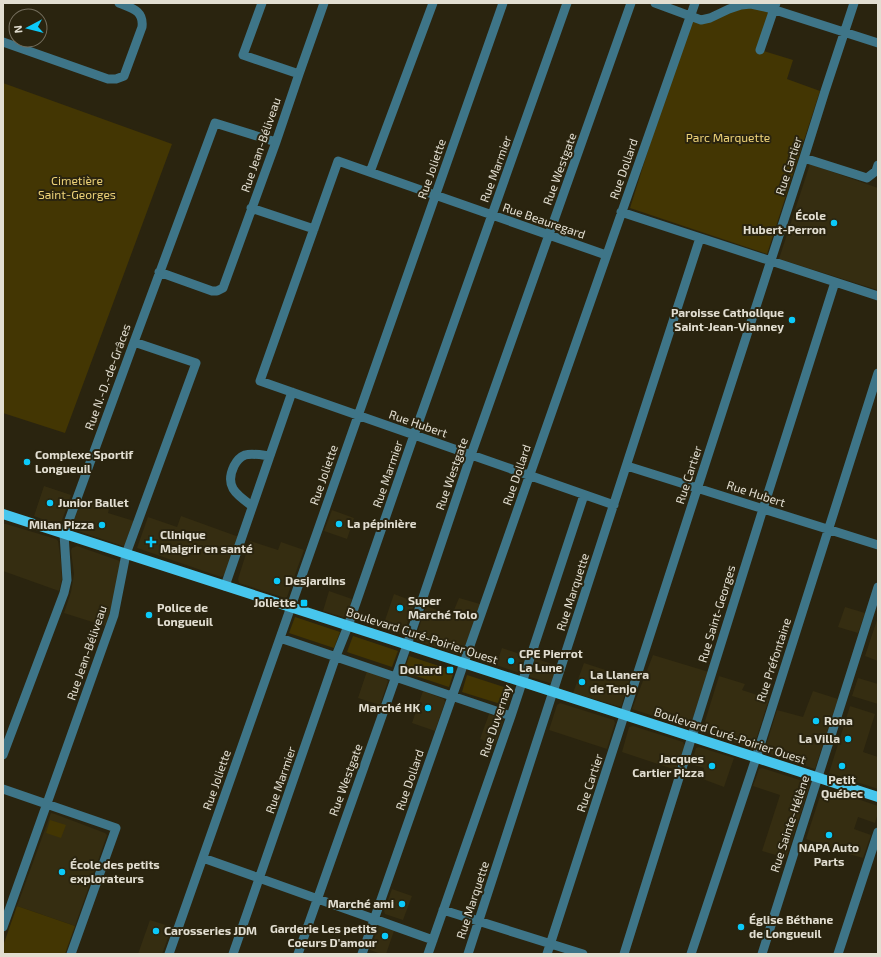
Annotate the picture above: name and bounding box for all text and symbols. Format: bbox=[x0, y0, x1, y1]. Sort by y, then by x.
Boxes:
north arrow bbox=[8, 8, 48, 48]
text: N bbox=[11, 24, 25, 34]
street label: Rue Jean-Béliveau bbox=[237, 95, 283, 194]
park label: Parc Marquette bbox=[686, 130, 770, 144]
street label: Rue Westgate bbox=[540, 131, 579, 207]
street label: Rue Marmier bbox=[477, 133, 514, 204]
street label: Rue Cartier bbox=[772, 135, 804, 197]
street label: Rue Dollard bbox=[606, 136, 640, 201]
street label: Rue Joliette bbox=[414, 137, 448, 201]
park label: Cimetière Saint-Georges bbox=[38, 173, 116, 201]
street label: Rue Beauregard bbox=[501, 199, 588, 241]
place label: École Hubert-Perron bbox=[743, 208, 826, 236]
marker: École Hubert-Perron bbox=[829, 218, 839, 228]
place label: Paroisse Catholique Saint-Jean-Vianney bbox=[671, 305, 784, 334]
marker: Paroisse Catholique Saint-Jean-Vianney bbox=[787, 315, 797, 325]
street label: Rue N.-D.-de-Grâces bbox=[81, 322, 133, 432]
street label: Rue Hubert bbox=[387, 407, 450, 440]
street label: Rue Westgate bbox=[432, 436, 470, 512]
street label: Rue Marmier bbox=[369, 438, 405, 509]
street label: Rue Dollard bbox=[499, 442, 533, 507]
street label: Rue Joliette bbox=[306, 443, 340, 507]
street label: Rue Cartier bbox=[672, 444, 704, 506]
place label: Complexe Sportif Longueuil bbox=[35, 447, 134, 475]
marker: Complexe Sportif Longueuil bbox=[22, 457, 32, 467]
street label: Rue Hubert bbox=[725, 477, 788, 509]
place label: Junior Ballet bbox=[58, 495, 129, 509]
marker: Junior Ballet bbox=[45, 498, 55, 508]
place label: La pépinière bbox=[347, 516, 417, 530]
place label: Milan Pizza bbox=[29, 517, 94, 531]
marker: La pépinière bbox=[334, 519, 344, 529]
marker: Milan Pizza bbox=[97, 520, 107, 530]
place label: Clinique Maigrir en santé bbox=[160, 527, 253, 555]
marker: Clinique Maigrir en santé bbox=[145, 536, 157, 548]
street label: Rue Marquette bbox=[553, 551, 591, 632]
street label: Rue Saint-Georges bbox=[695, 563, 738, 664]
place label: Desjardins bbox=[285, 573, 346, 588]
marker: Desjardins bbox=[272, 576, 282, 586]
place label: Super Marché Tolo bbox=[408, 593, 477, 621]
place label: Joliette bbox=[254, 595, 296, 609]
marker: Joliette bbox=[299, 598, 309, 608]
place label: Police de Longueuil bbox=[157, 600, 213, 628]
street label: Rue Jean-Béliveau bbox=[63, 603, 109, 702]
marker: Super Marché Tolo bbox=[395, 603, 405, 613]
street label: Boulevard Curé-Poirier Ouest bbox=[345, 604, 500, 666]
marker: Police de Longueuil bbox=[144, 610, 154, 620]
street label: Rue Préfontaine bbox=[753, 616, 793, 703]
place label: CPE Pierrot La Lune bbox=[519, 646, 583, 674]
marker: CPE Pierrot La Lune bbox=[506, 656, 516, 666]
place label: Dollard bbox=[400, 662, 442, 676]
marker: Dollard bbox=[445, 665, 455, 675]
place label: La Llanera de Tenjo bbox=[590, 667, 649, 696]
marker: La Llanera de Tenjo bbox=[577, 677, 587, 687]
street label: Rue Duvernay bbox=[476, 682, 514, 759]
place label: Marché HK bbox=[359, 700, 420, 714]
marker: Marché HK bbox=[423, 703, 433, 713]
street label: Boulevard Curé-Poirier Ouest bbox=[653, 704, 808, 766]
place label: Rona bbox=[824, 713, 853, 727]
marker: Rona bbox=[811, 716, 821, 726]
place label: La Villa bbox=[799, 731, 840, 745]
marker: La Villa bbox=[843, 734, 853, 744]
street label: Rue Westgate bbox=[326, 742, 365, 818]
street label: Rue Marmier bbox=[262, 744, 298, 815]
street label: Rue Dollard bbox=[392, 747, 426, 812]
street label: Rue Joliette bbox=[199, 748, 233, 812]
place label: Jacques Cartier Pizza bbox=[632, 751, 704, 779]
street label: Rue Cartier bbox=[573, 752, 605, 814]
marker: Jacques Cartier Pizza bbox=[707, 761, 717, 771]
marker: Petit Québec bbox=[837, 761, 847, 771]
place label: Petit Québec bbox=[821, 772, 863, 801]
street label: Rue Sainte-Hélène bbox=[767, 774, 811, 874]
marker: NAPA Auto Parts bbox=[824, 830, 834, 840]
place label: NAPA Auto Parts bbox=[799, 840, 859, 868]
place label: École des petits explorateurs bbox=[70, 857, 160, 885]
street label: Rue Marquette bbox=[453, 859, 491, 940]
marker: École des petits explorateurs bbox=[57, 867, 67, 877]
place label: Marché ami bbox=[328, 896, 394, 910]
marker: Marché ami bbox=[397, 899, 407, 909]
place label: Église Béthane de Longueuil bbox=[749, 912, 834, 940]
place label: Garderie Les petits Coeurs D'amour bbox=[270, 921, 377, 949]
marker: Église Béthane de Longueuil bbox=[736, 922, 746, 932]
place label: Carosseries JDM bbox=[164, 923, 257, 937]
marker: Carosseries JDM bbox=[151, 926, 161, 936]
marker: Garderie Les petits Coeurs D'amour bbox=[380, 931, 390, 941]

